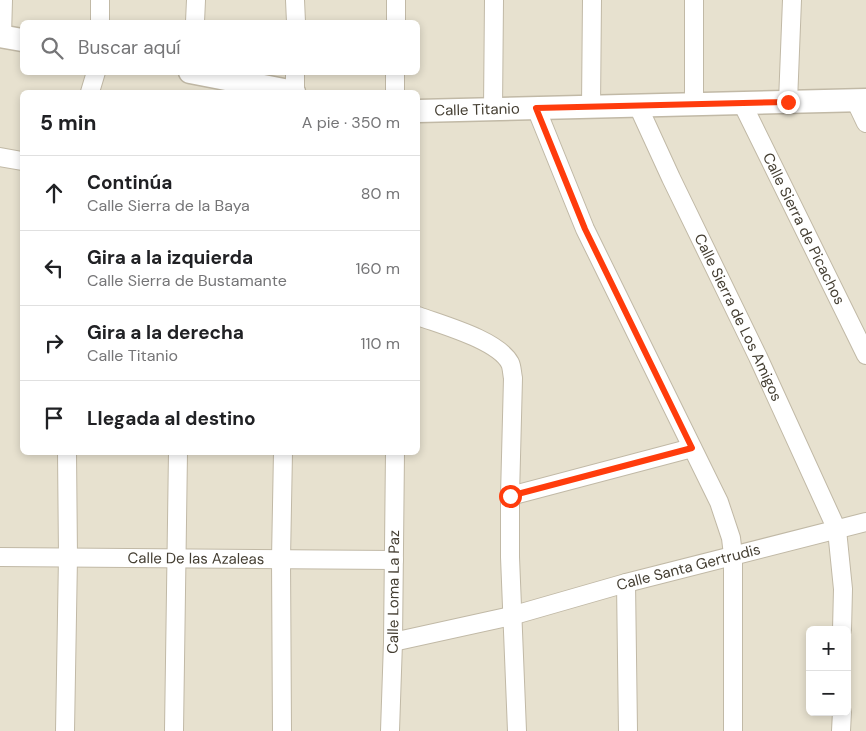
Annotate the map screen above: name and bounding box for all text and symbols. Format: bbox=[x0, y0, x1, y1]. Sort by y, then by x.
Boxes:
search box bbox=[20, 20, 420, 75]
icon: search bbox=[38, 34, 66, 62]
text: Buscar aquí bbox=[78, 35, 181, 60]
route end bbox=[777, 91, 800, 114]
street label: Calle Titanio bbox=[434, 99, 520, 121]
text: 5 min bbox=[40, 109, 96, 137]
text: A pie · 350 m bbox=[302, 112, 400, 133]
street label: Calle Sierra de Picachos bbox=[758, 149, 850, 308]
text: Continúa bbox=[87, 170, 172, 195]
icon: ahead bbox=[40, 179, 68, 207]
text: 80 m bbox=[361, 183, 400, 204]
text: Calle Sierra de la Baya bbox=[87, 195, 250, 216]
street label: Calle Sierra de Los Amigos bbox=[690, 230, 787, 405]
text: Gira a la izquierda bbox=[87, 245, 253, 270]
icon: left bbox=[40, 254, 68, 282]
text: 160 m bbox=[356, 258, 400, 279]
text: Calle Sierra de Bustamante bbox=[87, 270, 287, 291]
text: Gira a la derecha bbox=[87, 320, 244, 345]
icon: right bbox=[40, 329, 68, 357]
text: 110 m bbox=[361, 333, 400, 354]
text: Calle Titanio bbox=[87, 345, 178, 366]
icon: arrive bbox=[40, 404, 68, 432]
text: Llegada al destino bbox=[87, 406, 256, 431]
route start bbox=[499, 485, 522, 508]
street label: Calle Loma La Paz bbox=[383, 530, 404, 654]
street label: Calle Santa Gertrudis bbox=[614, 539, 763, 595]
street label: Calle De las Azaleas bbox=[128, 548, 264, 569]
map controls bbox=[806, 626, 851, 716]
button: + bbox=[806, 626, 851, 671]
button: − bbox=[806, 671, 851, 716]

